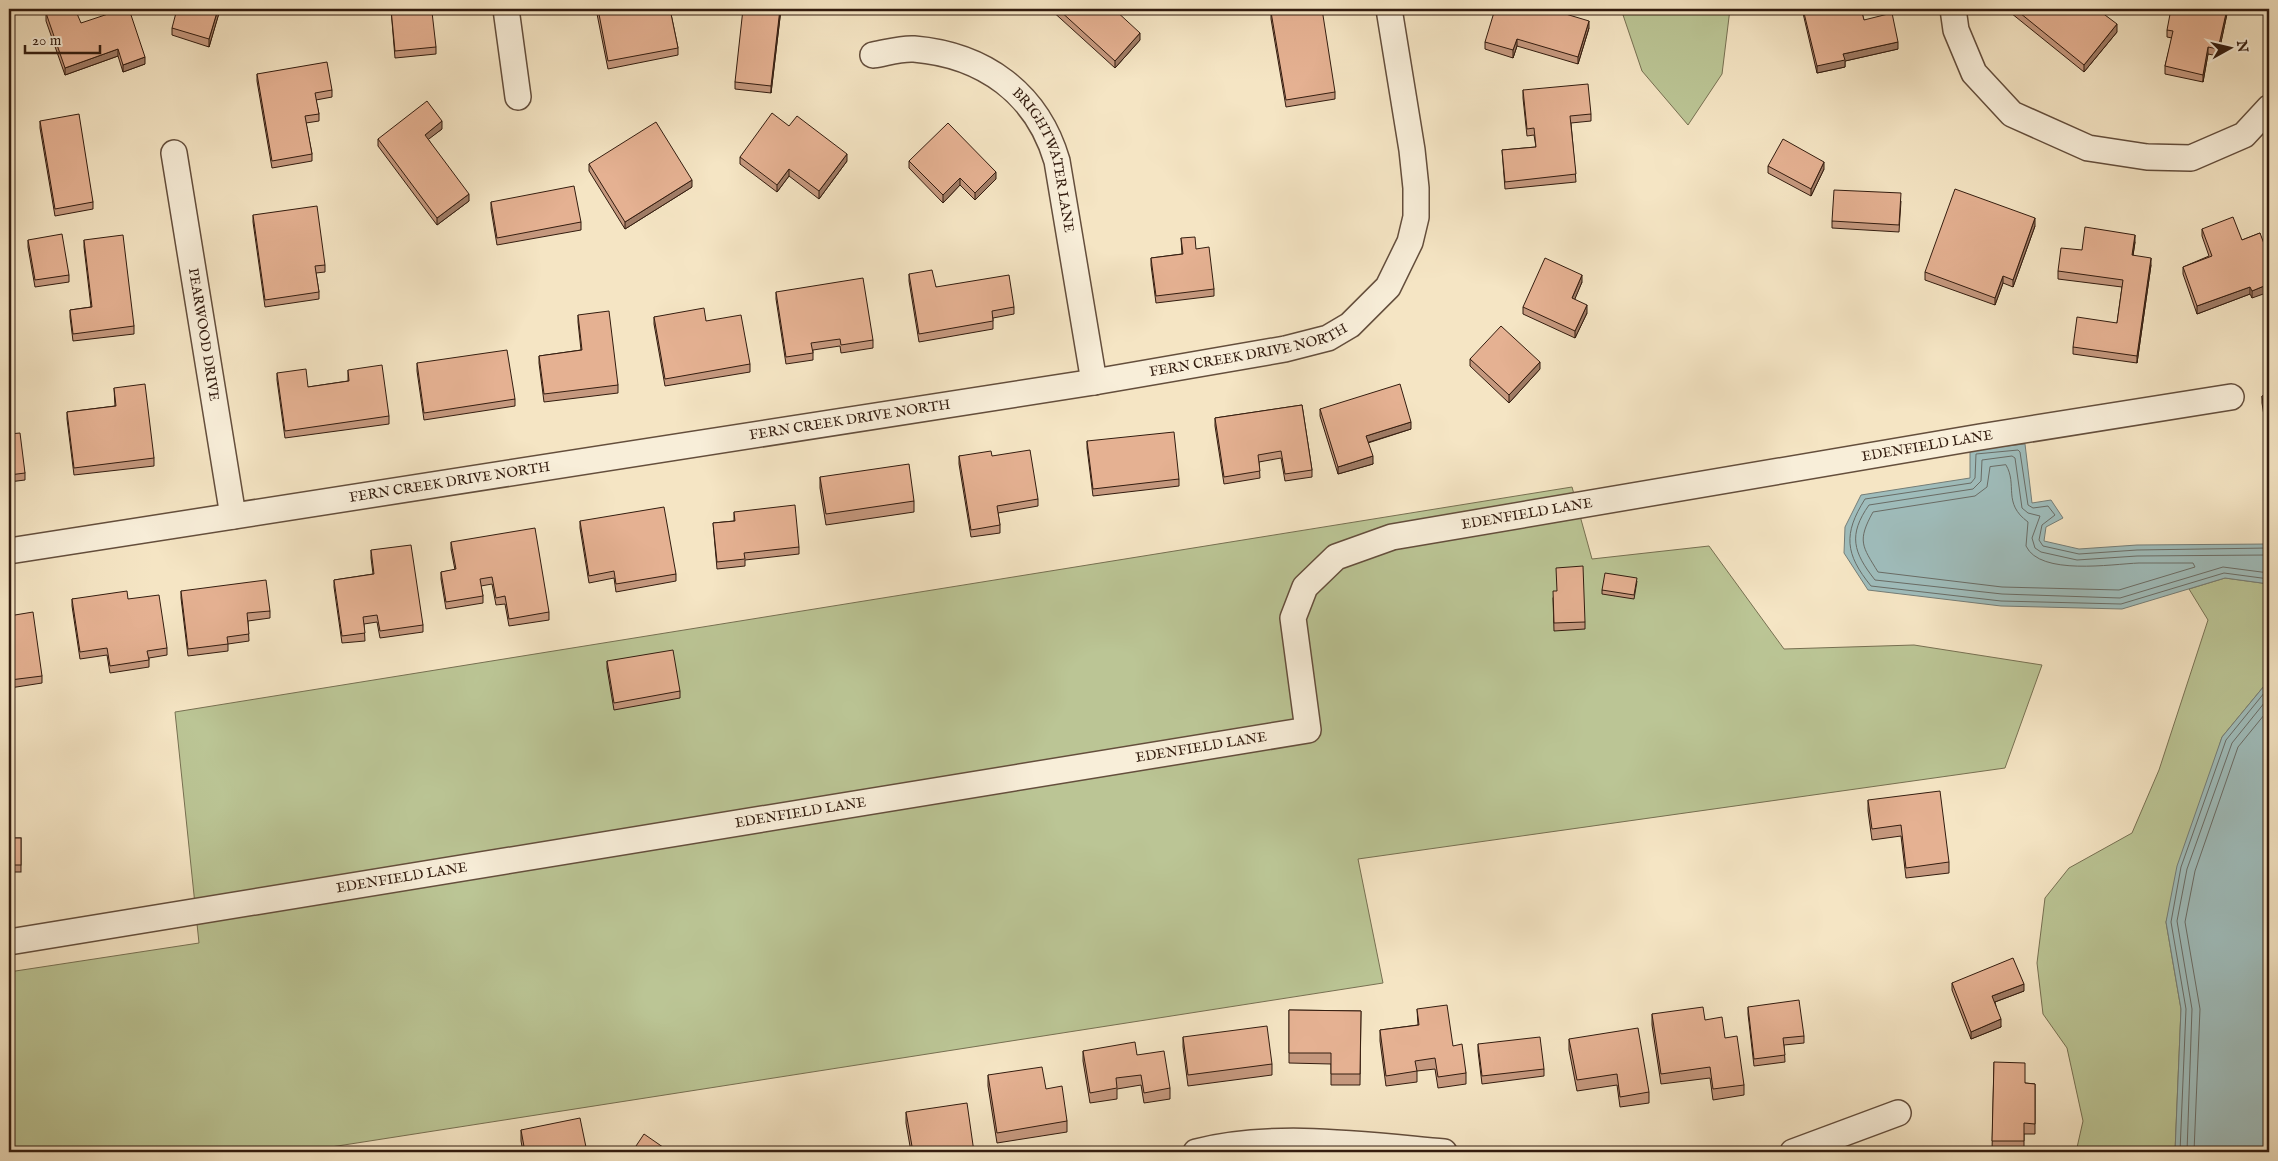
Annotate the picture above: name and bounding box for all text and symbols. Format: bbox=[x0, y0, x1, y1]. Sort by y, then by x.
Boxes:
scale bar bbox=[25, 22, 100, 54]
north arrow bbox=[2206, 22, 2256, 72]
text: 20 m bbox=[32, 31, 62, 50]
text: N bbox=[2232, 38, 2252, 54]
street label: BRIGHTWATER LANE bbox=[1008, 84, 1078, 234]
street label: PEARWOOD DRIVE bbox=[184, 267, 223, 403]
street label: FERN CREEK DRIVE NORTH bbox=[1148, 319, 1351, 381]
street label: FERN CREEK DRIVE NORTH bbox=[748, 395, 952, 445]
street label: EDENFIELD LANE bbox=[1860, 426, 1994, 466]
street label: FERN CREEK DRIVE NORTH bbox=[348, 458, 551, 507]
street label: EDENFIELD LANE bbox=[1460, 494, 1594, 534]
street label: EDENFIELD LANE bbox=[1134, 728, 1268, 767]
street label: EDENFIELD LANE bbox=[734, 793, 868, 832]
street label: EDENFIELD LANE bbox=[335, 858, 469, 897]

